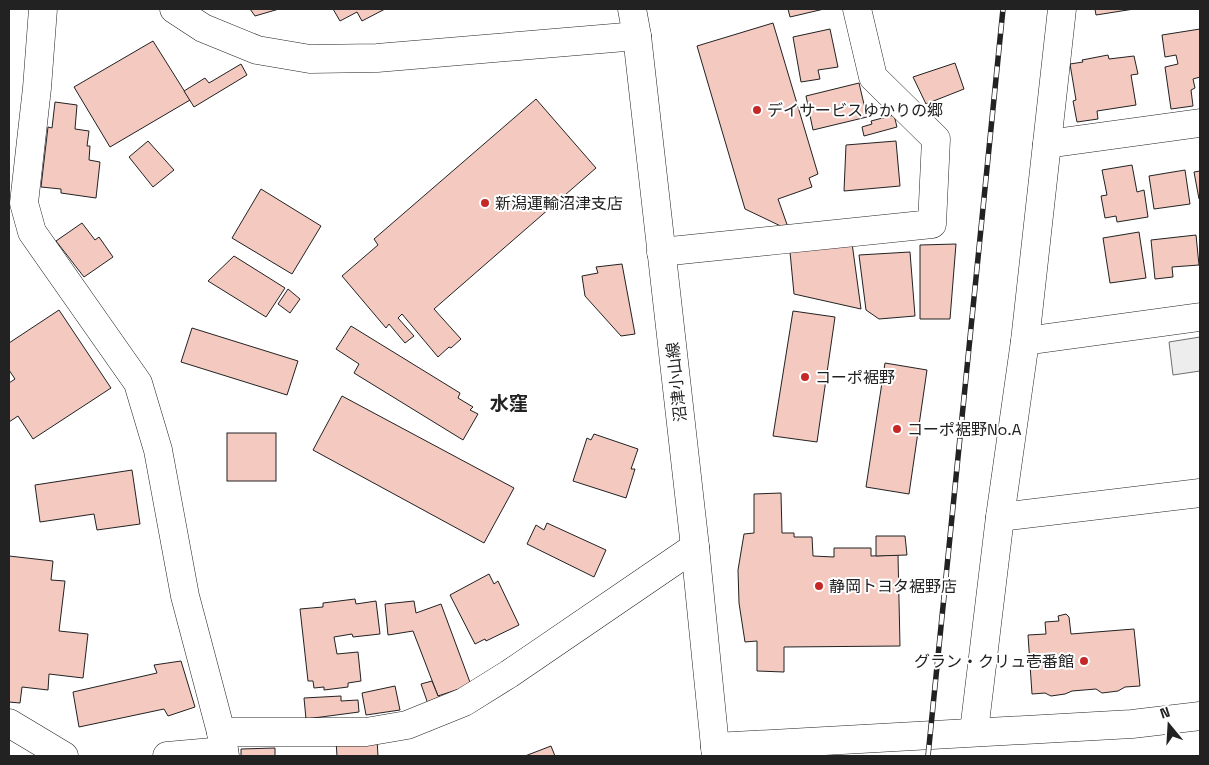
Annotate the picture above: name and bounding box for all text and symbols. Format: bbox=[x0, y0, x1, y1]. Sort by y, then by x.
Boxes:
place label: デイサービスゆかりの郷 bbox=[767, 100, 943, 121]
marker: デイサービスゆかりの郷 bbox=[751, 104, 763, 116]
place label: 新潟運輸沼津支店 bbox=[495, 193, 623, 214]
marker: 新潟運輸沼津支店 bbox=[479, 197, 491, 209]
street label: 沼津小山線 bbox=[662, 341, 691, 423]
place label: コーポ裾野 bbox=[815, 367, 895, 388]
marker: コーポ裾野 bbox=[799, 371, 811, 383]
district label: 水窪 bbox=[490, 391, 528, 416]
place label: コーポ裾野No.A bbox=[907, 419, 1022, 440]
marker: コーポ裾野No.A bbox=[891, 423, 903, 435]
place label: 静岡トヨタ裾野店 bbox=[829, 576, 957, 597]
marker: 静岡トヨタ裾野店 bbox=[813, 580, 825, 592]
place label: グラン・クリュ壱番館 bbox=[914, 651, 1074, 672]
marker: グラン・クリュ壱番館 bbox=[1078, 655, 1090, 667]
north arrow bbox=[1144, 700, 1194, 750]
text: N bbox=[1158, 703, 1172, 723]

